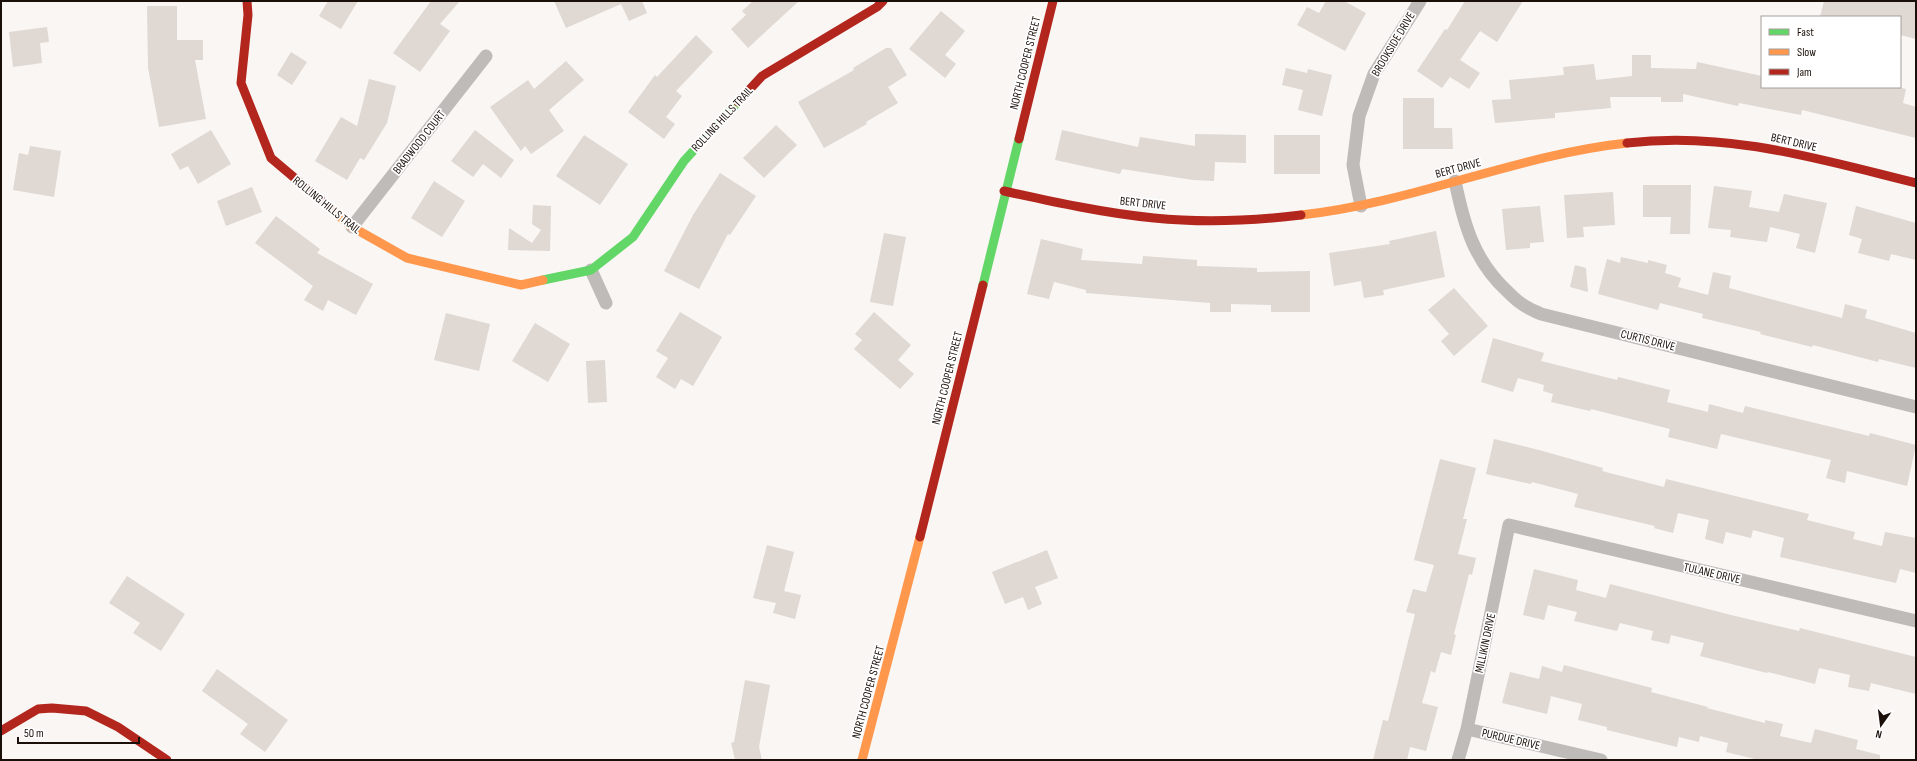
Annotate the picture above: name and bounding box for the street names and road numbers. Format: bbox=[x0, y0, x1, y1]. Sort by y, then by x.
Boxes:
street label: BROOKSIDE DRIVE bbox=[1368, 9, 1419, 79]
street label: NORTH COOPER STREET bbox=[1007, 15, 1044, 111]
street label: ROLLING HILLS TRAIL bbox=[688, 83, 757, 155]
street label: BRADWOOD COURT bbox=[390, 107, 449, 177]
street label: BERT DRIVE bbox=[1769, 130, 1818, 155]
street label: BERT DRIVE bbox=[1434, 155, 1483, 182]
street label: ROLLING HILLS TRAIL bbox=[290, 173, 364, 238]
street label: BERT DRIVE bbox=[1119, 194, 1167, 213]
street label: CURTIS DRIVE bbox=[1619, 326, 1677, 355]
street label: NORTH COOPER STREET bbox=[929, 330, 966, 426]
street label: TULANE DRIVE bbox=[1682, 560, 1742, 587]
street label: MILLIKIN DRIVE bbox=[1472, 612, 1499, 674]
street label: NORTH COOPER STREET bbox=[849, 644, 888, 740]
street label: PURDUE DRIVE bbox=[1480, 725, 1542, 753]

